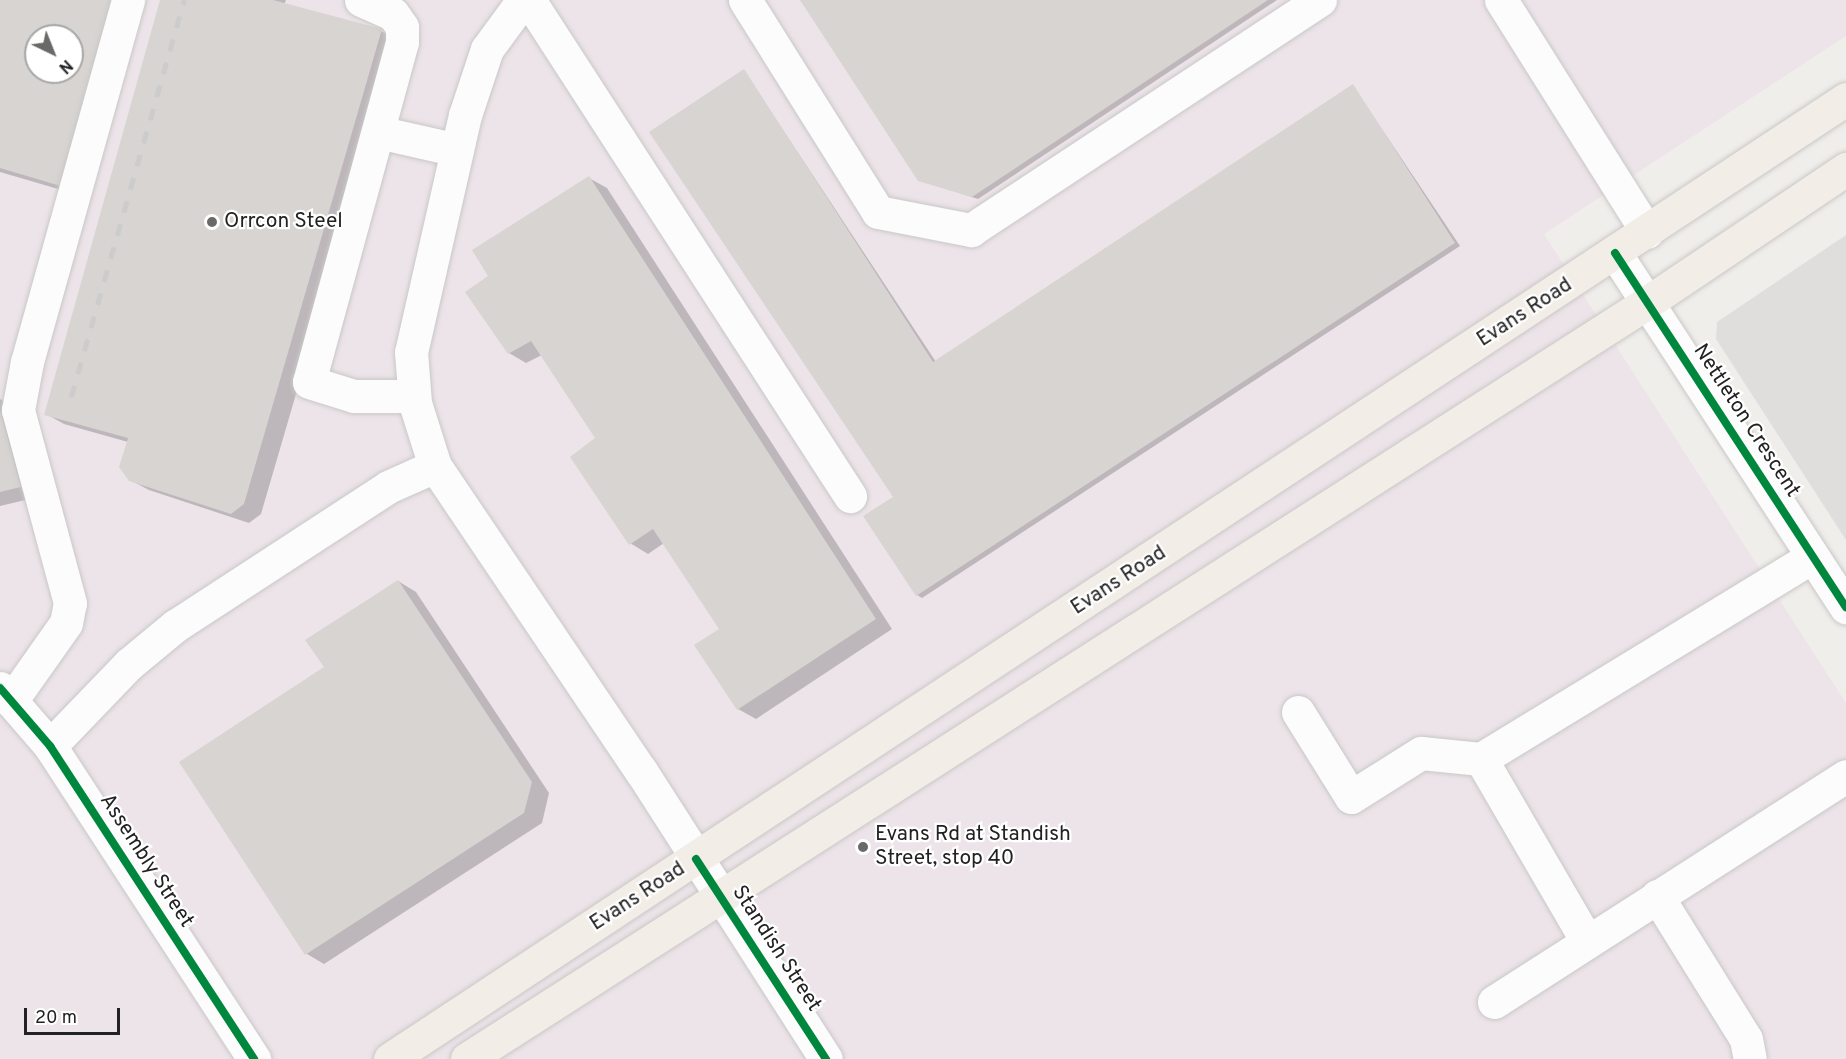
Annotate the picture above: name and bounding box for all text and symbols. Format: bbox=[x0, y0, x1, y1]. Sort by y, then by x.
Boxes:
north arrow bbox=[24, 24, 84, 84]
text: N bbox=[54, 54, 76, 77]
place label: Orrcon Steel bbox=[224, 209, 343, 235]
marker: Orrcon Steel bbox=[205, 215, 219, 229]
street label: Evans Road bbox=[1473, 273, 1577, 353]
street label: Nettleton Crescent bbox=[1687, 340, 1805, 502]
street label: Evans Road bbox=[1067, 541, 1171, 621]
street label: Assembly Street bbox=[93, 790, 199, 932]
place label: Evans Rd at Standish Street, stop 40 bbox=[875, 822, 1071, 872]
marker: Evans Rd at Standish Street, stop 40 bbox=[856, 840, 870, 854]
street label: Evans Road bbox=[586, 857, 690, 937]
street label: Standish Street bbox=[726, 881, 826, 1017]
scale bar bbox=[27, 996, 123, 1034]
text: 20 m bbox=[35, 1007, 77, 1030]

